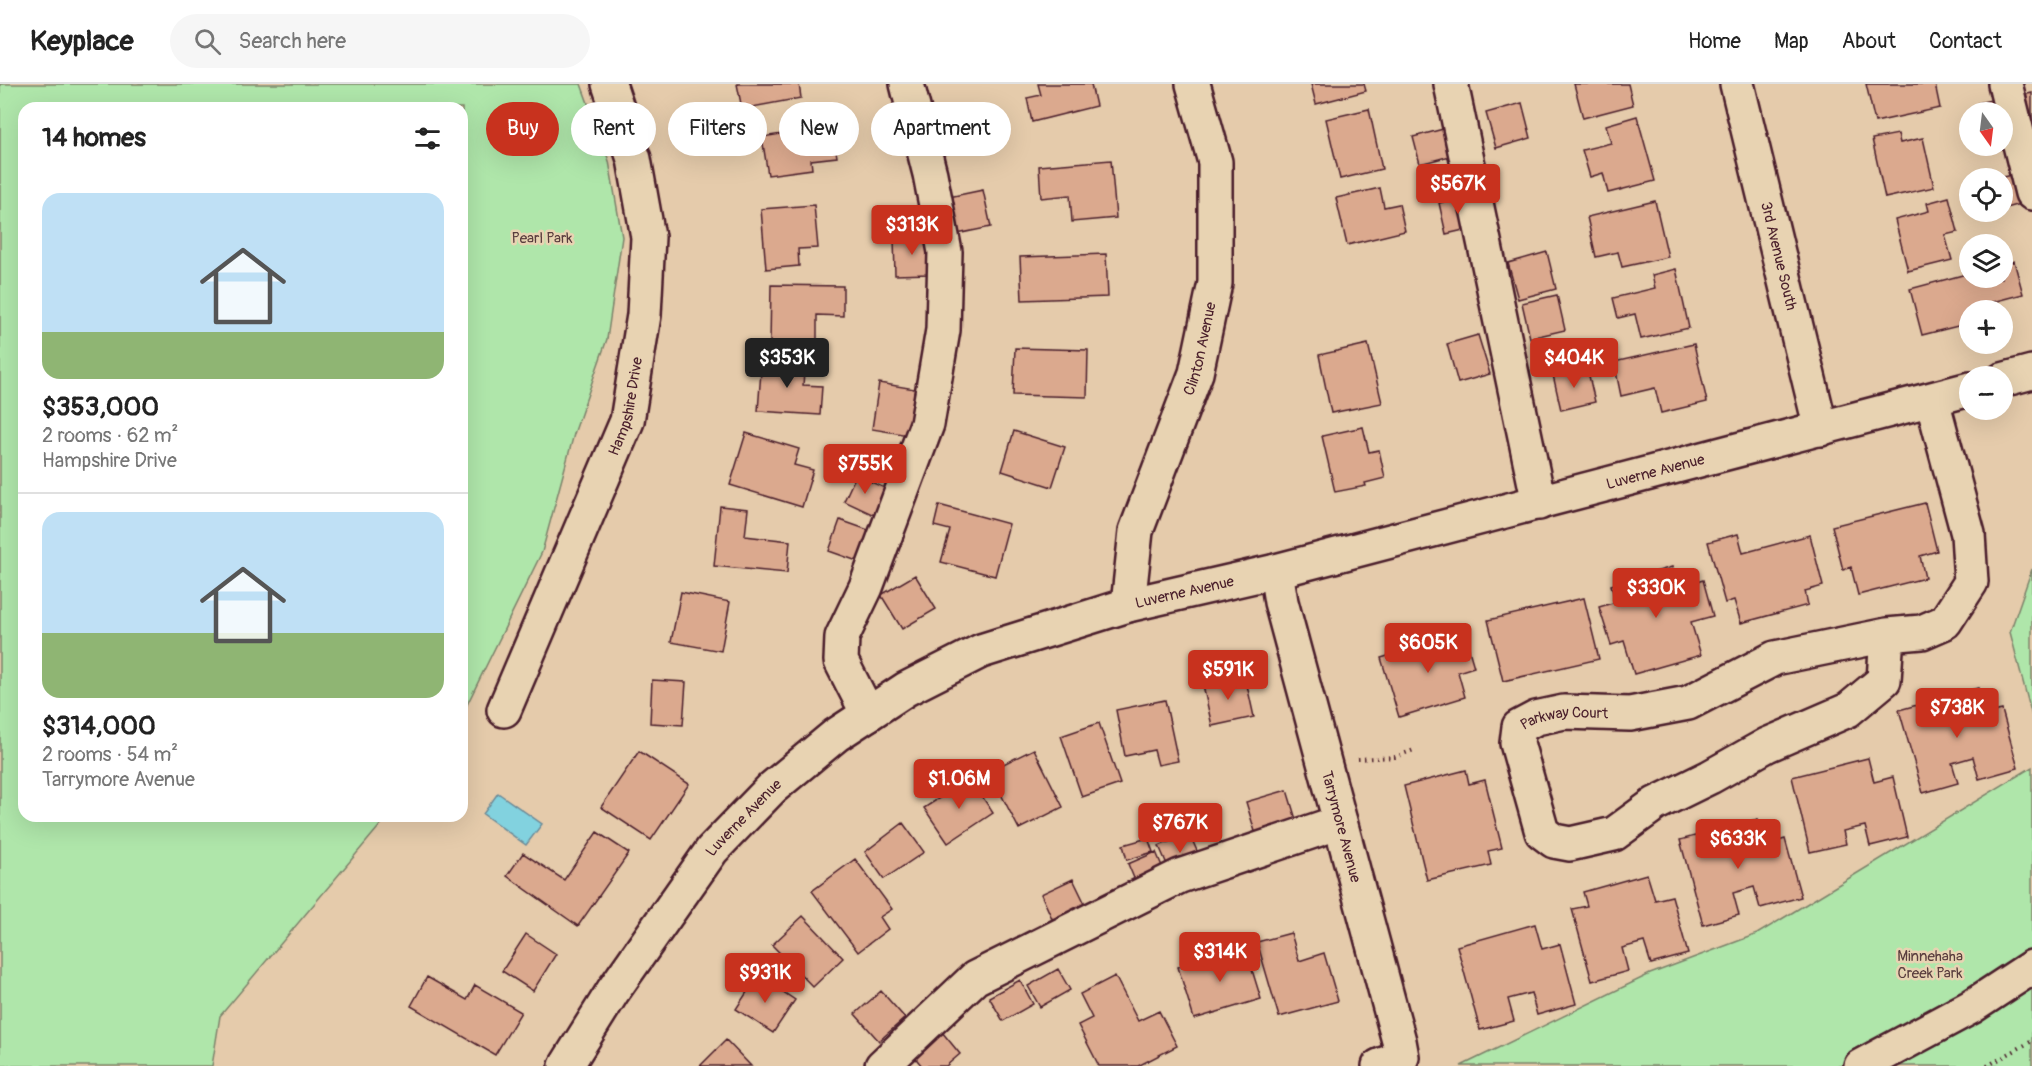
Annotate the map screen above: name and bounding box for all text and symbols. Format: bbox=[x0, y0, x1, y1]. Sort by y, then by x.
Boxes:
search box bbox=[170, 14, 590, 68]
text: Keyplace bbox=[30, 24, 134, 59]
icon: search bbox=[191, 25, 224, 58]
text: Search here bbox=[239, 27, 346, 55]
text: Home bbox=[1688, 28, 1741, 55]
text: Map bbox=[1774, 28, 1809, 55]
text: About bbox=[1842, 28, 1896, 55]
text: Contact bbox=[1929, 28, 2002, 55]
chip: Buy bbox=[486, 102, 559, 156]
chip: Rent bbox=[571, 102, 656, 156]
chip: Filters bbox=[668, 102, 767, 156]
chip: New bbox=[779, 102, 859, 156]
chip: Apartment bbox=[871, 102, 1011, 156]
north arrow bbox=[1959, 102, 2013, 156]
map controls bbox=[1959, 102, 2013, 420]
text: 14 homes bbox=[42, 122, 146, 154]
icon: filters bbox=[411, 122, 444, 155]
pin: $567K bbox=[1416, 164, 1500, 215]
button: locate bbox=[1959, 168, 2013, 222]
text: $567K bbox=[1430, 171, 1486, 196]
street label: 3rd Avenue South bbox=[1756, 200, 1801, 312]
pin: $313K bbox=[870, 205, 954, 256]
text: $313K bbox=[885, 212, 939, 237]
park label: Pearl Park bbox=[511, 229, 573, 248]
icon: home bbox=[189, 232, 297, 340]
button: layers bbox=[1959, 234, 2013, 288]
street label: Clinton Avenue bbox=[1179, 300, 1221, 398]
button: + bbox=[1959, 300, 2013, 354]
pin: $353K bbox=[745, 338, 829, 389]
pin: $404K bbox=[1532, 338, 1616, 389]
text: $353K bbox=[759, 345, 815, 370]
text: $404K bbox=[1544, 345, 1604, 370]
street label: Hampshire Drive bbox=[604, 355, 647, 459]
button: − bbox=[1959, 366, 2013, 420]
text: $353,000 bbox=[42, 391, 159, 423]
text: 2 rooms · 62 m² bbox=[42, 423, 178, 448]
pin: $755K bbox=[823, 444, 907, 495]
text: Hampshire Drive bbox=[42, 448, 177, 473]
street label: Luverne Avenue bbox=[1604, 450, 1707, 494]
text: $755K bbox=[837, 451, 893, 476]
icon: home bbox=[189, 551, 297, 659]
pin: $330K bbox=[1614, 568, 1698, 619]
street label: Luverne Avenue bbox=[1133, 572, 1236, 613]
text: $330K bbox=[1627, 575, 1685, 600]
pin: $605K bbox=[1386, 623, 1470, 674]
text: $605K bbox=[1398, 630, 1458, 655]
pin: $591K bbox=[1186, 650, 1270, 701]
text: $591K bbox=[1202, 657, 1254, 682]
pin: $738K bbox=[1915, 688, 1999, 739]
text: $738K bbox=[1930, 695, 1984, 720]
street label: Parkway Court bbox=[1517, 703, 1609, 735]
text: $314,000 bbox=[42, 710, 156, 742]
text: 2 rooms · 54 m² bbox=[42, 742, 178, 767]
pin: $1.06M bbox=[910, 759, 1008, 810]
text: $1.06M bbox=[928, 766, 990, 791]
text: Tarrymore Avenue bbox=[42, 767, 195, 792]
street label: Tarrymore Avenue bbox=[1317, 769, 1365, 885]
street label: Luverne Avenue bbox=[702, 775, 786, 860]
pin: $767K bbox=[1138, 803, 1222, 854]
text: $767K bbox=[1152, 810, 1208, 835]
pin: $633K bbox=[1696, 819, 1780, 870]
text: $633K bbox=[1710, 826, 1766, 851]
pin: $314K bbox=[1178, 932, 1262, 983]
text: $314K bbox=[1193, 939, 1247, 964]
park label: Minnehaha Creek Park bbox=[1897, 947, 1963, 983]
pin: $931K bbox=[723, 953, 807, 1004]
text: $931K bbox=[739, 960, 791, 985]

